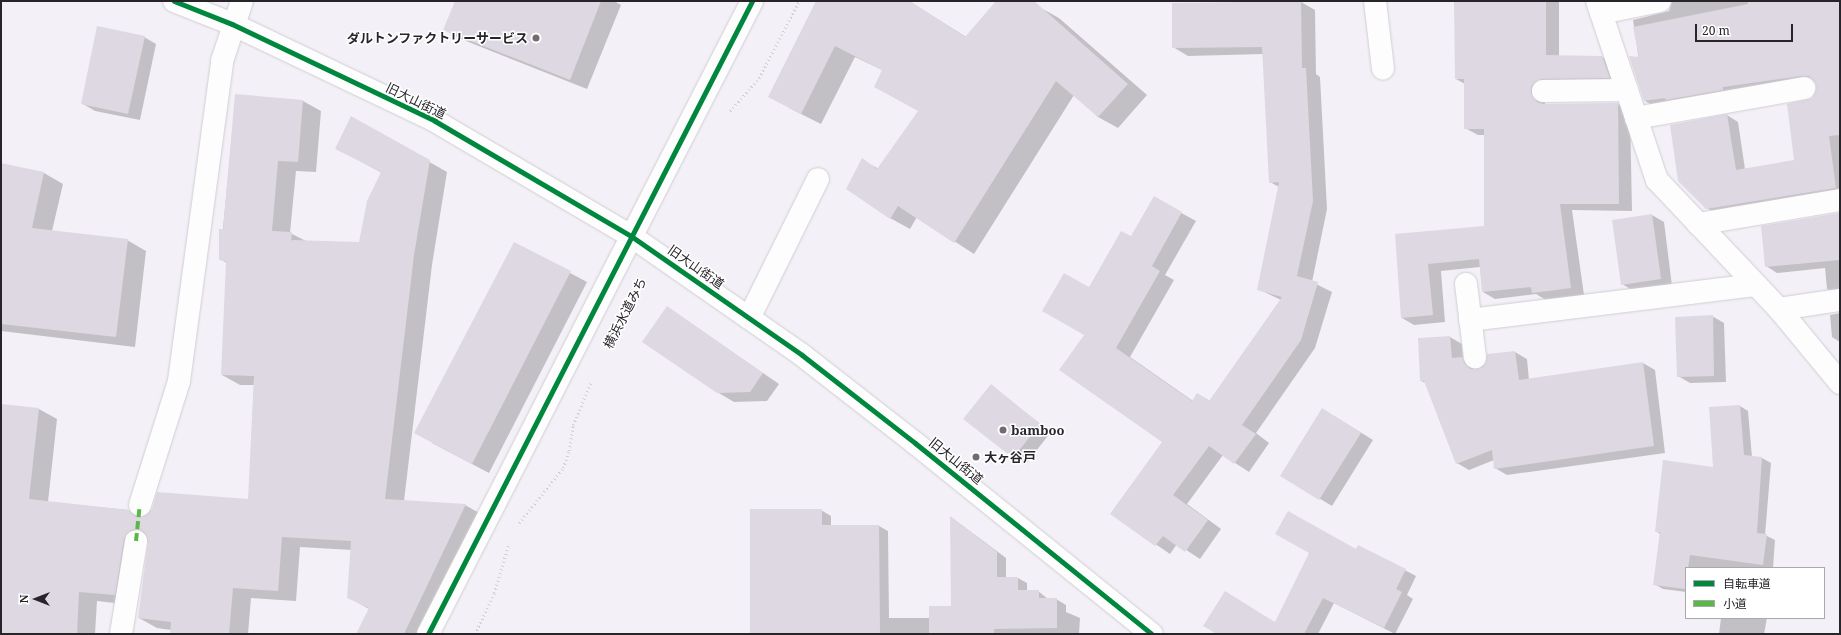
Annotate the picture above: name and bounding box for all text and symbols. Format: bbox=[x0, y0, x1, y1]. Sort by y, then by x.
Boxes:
scale bar bbox=[1697, 16, 1795, 42]
text: 20 m bbox=[1702, 22, 1730, 39]
place label: ダルトンファクトリーサービス bbox=[346, 30, 528, 46]
marker: ダルトンファクトリーサービス bbox=[531, 33, 541, 43]
street label: 旧大山街道 bbox=[383, 80, 449, 122]
street label: 旧大山街道 bbox=[665, 242, 727, 292]
street label: 横浜水道みち bbox=[600, 275, 650, 351]
place label: bamboo bbox=[1011, 422, 1064, 438]
marker: bamboo bbox=[998, 425, 1008, 435]
street label: 旧大山街道 bbox=[926, 434, 986, 488]
place label: 大ヶ谷戸 bbox=[984, 449, 1036, 465]
marker: 大ヶ谷戸 bbox=[971, 452, 981, 462]
legend bbox=[1685, 567, 1825, 619]
text: 自転車道 bbox=[1723, 575, 1771, 592]
north arrow bbox=[16, 579, 56, 619]
text: N bbox=[16, 595, 31, 603]
text: 小道 bbox=[1723, 595, 1747, 612]

